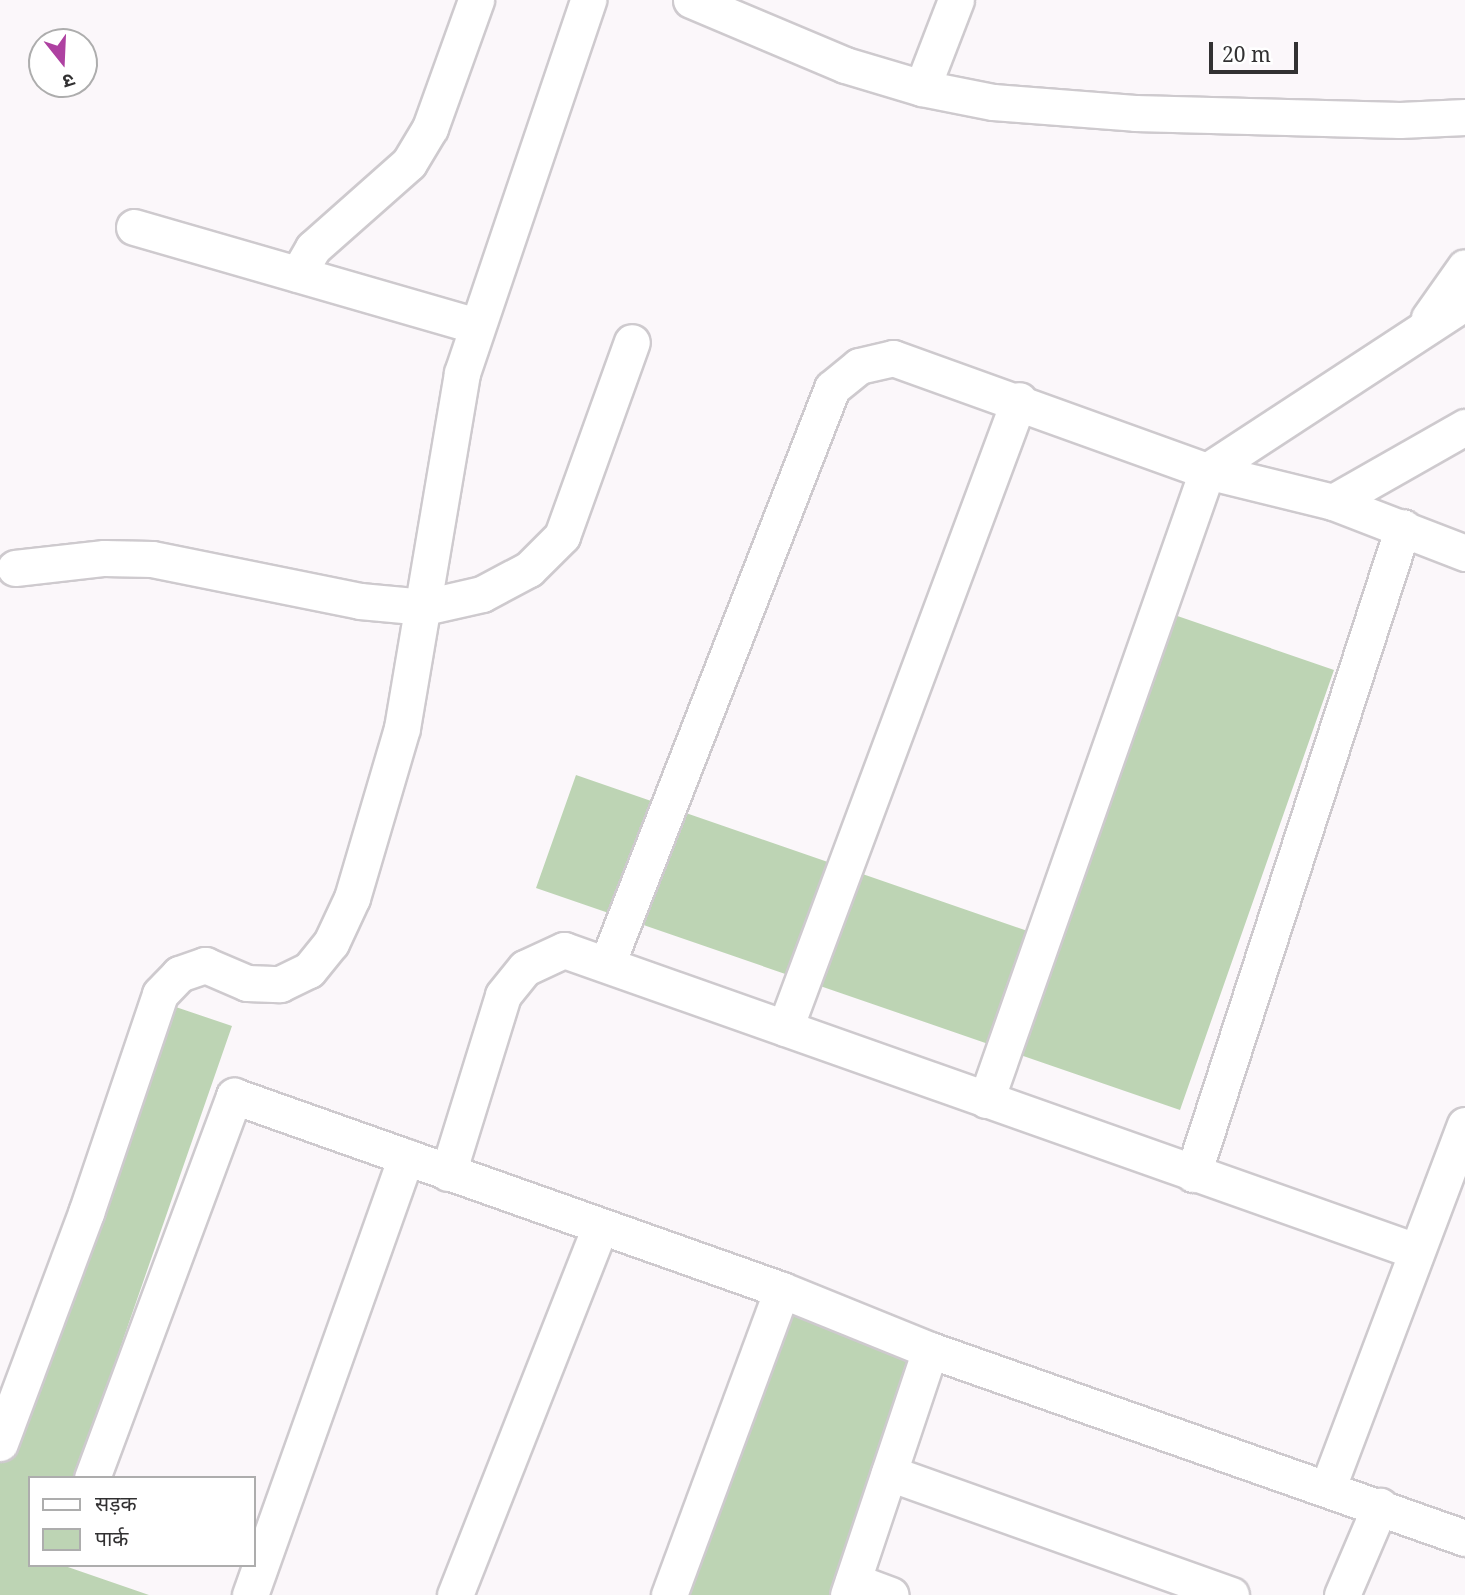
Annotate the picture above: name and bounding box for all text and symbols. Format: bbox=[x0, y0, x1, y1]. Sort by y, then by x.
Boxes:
north arrow bbox=[28, 28, 98, 98]
scale bar bbox=[1213, 28, 1302, 72]
text: 20 m bbox=[1222, 40, 1271, 68]
text: उ bbox=[60, 67, 78, 95]
legend bbox=[28, 1476, 256, 1567]
text: सड़क bbox=[95, 1489, 137, 1517]
text: पार्क bbox=[95, 1524, 129, 1552]

